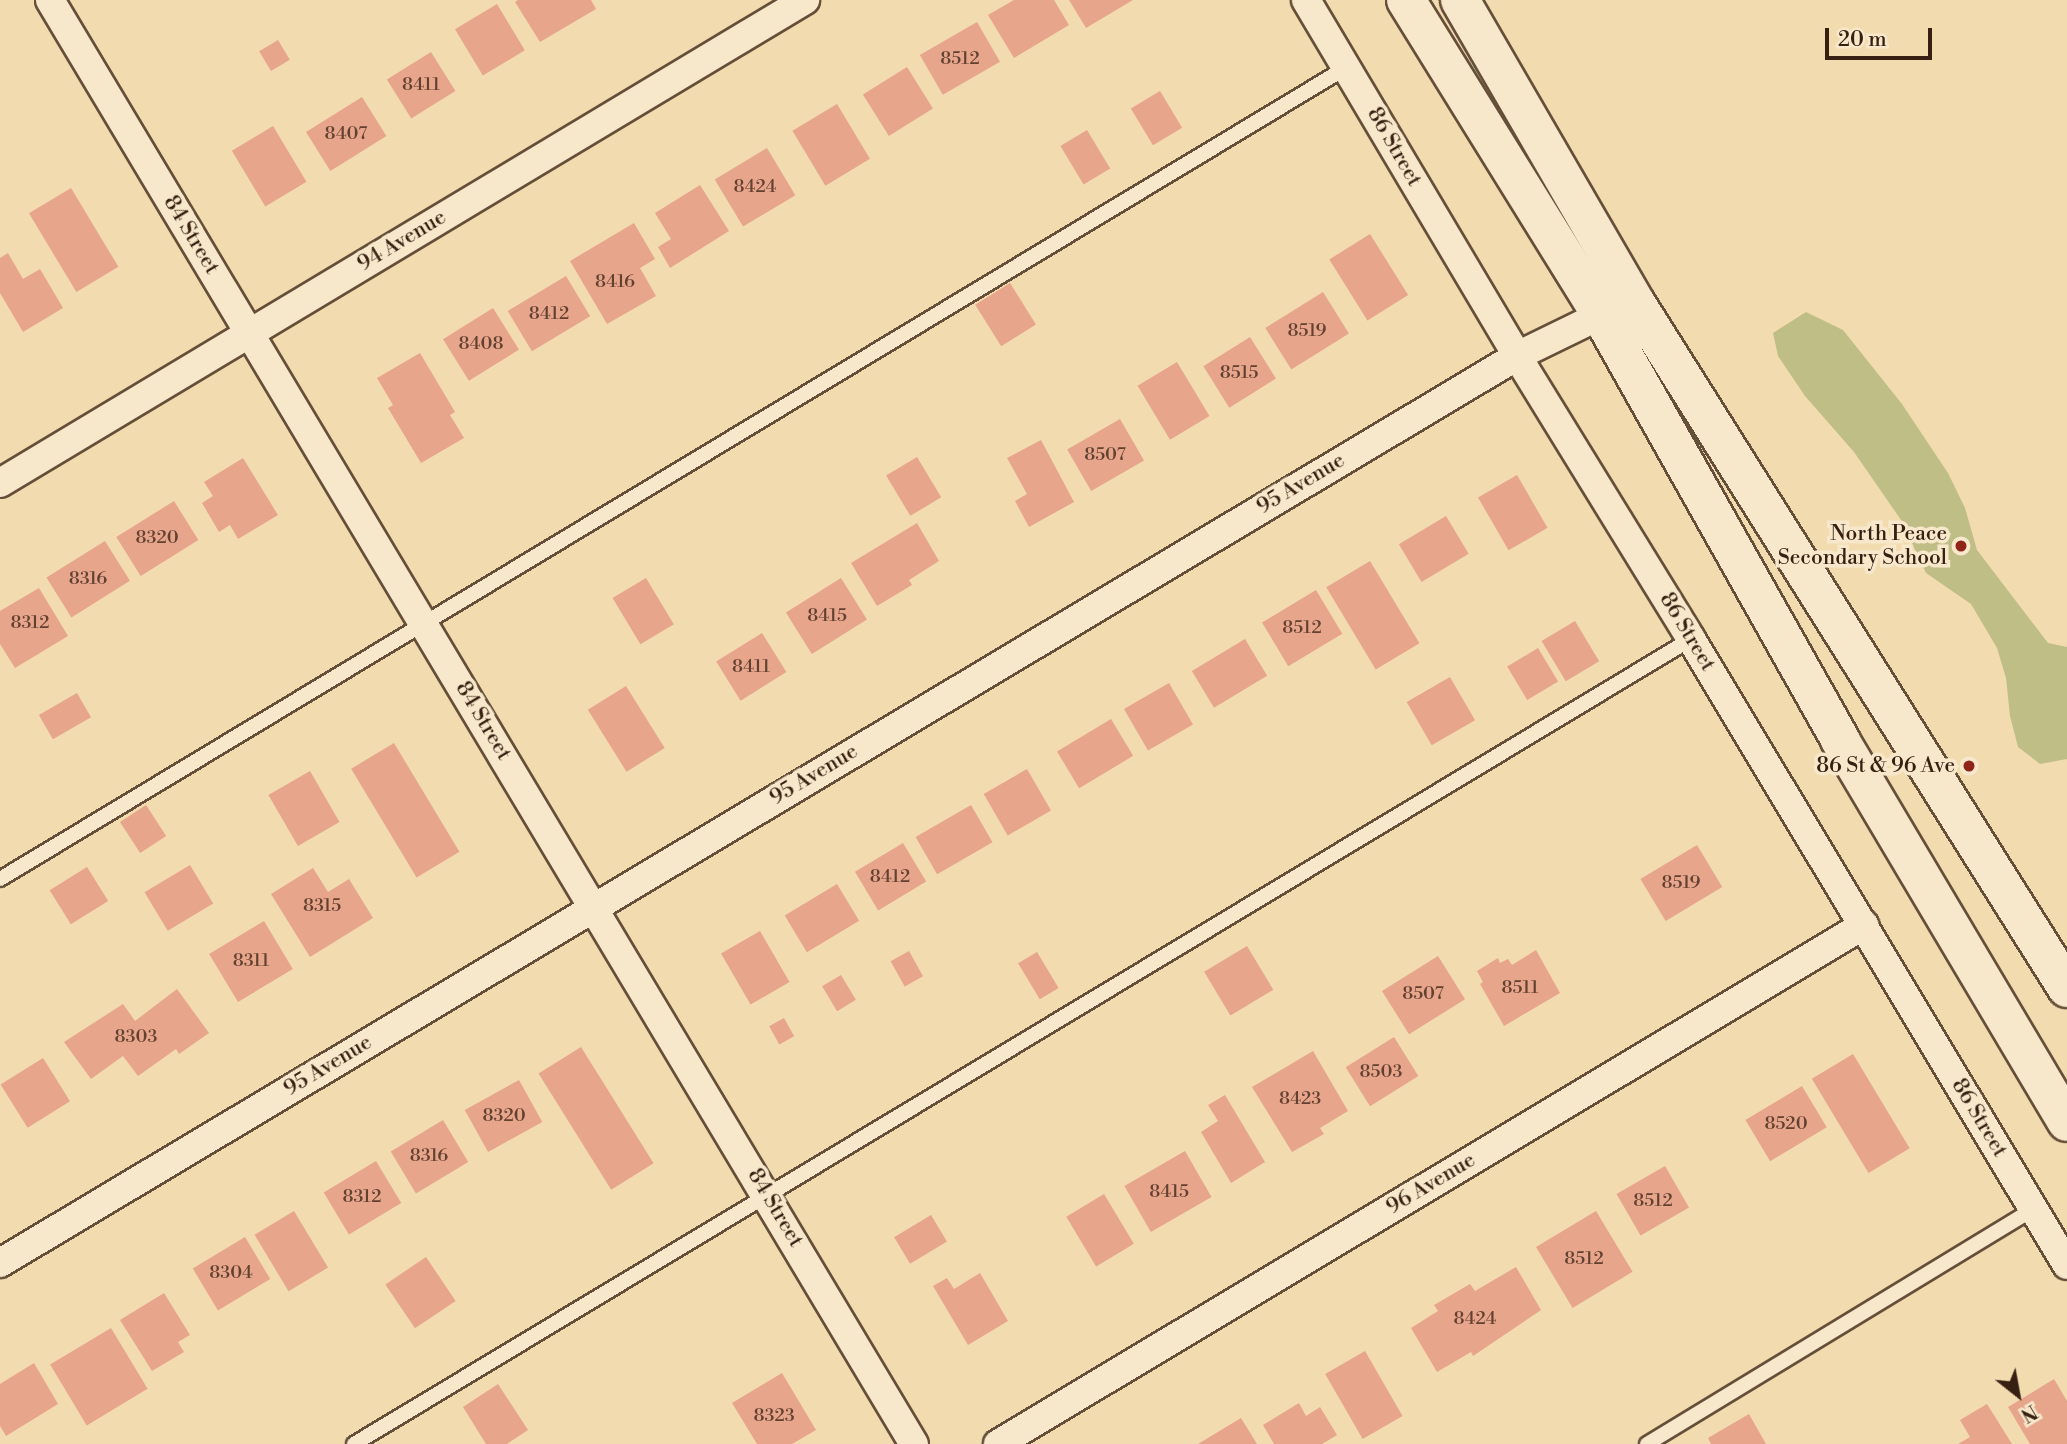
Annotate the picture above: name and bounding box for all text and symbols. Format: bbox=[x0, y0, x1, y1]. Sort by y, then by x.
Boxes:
scale bar bbox=[1829, 14, 1936, 58]
text: 20 m bbox=[1838, 27, 1887, 53]
house number: 8512 bbox=[940, 48, 980, 70]
house number: 8411 bbox=[402, 74, 440, 96]
street label: 86 Street bbox=[1361, 103, 1427, 191]
house number: 8407 bbox=[325, 123, 367, 145]
house number: 8424 bbox=[733, 176, 777, 198]
street label: 84 Street bbox=[158, 191, 224, 279]
street label: 94 Avenue bbox=[353, 205, 451, 277]
house number: 8416 bbox=[595, 271, 635, 293]
house number: 8412 bbox=[529, 303, 569, 325]
house number: 8519 bbox=[1288, 320, 1326, 342]
house number: 8408 bbox=[459, 333, 503, 355]
house number: 8515 bbox=[1220, 362, 1258, 384]
house number: 8507 bbox=[1084, 444, 1126, 466]
street label: 95 Avenue bbox=[1253, 448, 1349, 520]
place label: North Peace Secondary School bbox=[1778, 521, 1947, 571]
house number: 8320 bbox=[135, 527, 179, 549]
marker: North Peace Secondary School bbox=[1953, 538, 1969, 554]
house number: 8316 bbox=[69, 568, 107, 590]
street label: 86 Street bbox=[1654, 588, 1720, 676]
house number: 8415 bbox=[807, 605, 847, 627]
house number: 8312 bbox=[11, 612, 49, 634]
house number: 8512 bbox=[1282, 617, 1322, 639]
house number: 8411 bbox=[732, 656, 770, 678]
street label: 84 Street bbox=[450, 677, 516, 765]
street label: 95 Avenue bbox=[766, 739, 862, 811]
place label: 86 St & 96 Ave bbox=[1816, 753, 1955, 779]
marker: 86 St & 96 Ave bbox=[1961, 758, 1977, 774]
house number: 8412 bbox=[870, 866, 910, 888]
house number: 8519 bbox=[1662, 872, 1700, 894]
house number: 8315 bbox=[303, 895, 341, 917]
house number: 8311 bbox=[233, 950, 269, 972]
house number: 8511 bbox=[1501, 977, 1539, 999]
house number: 8507 bbox=[1402, 983, 1444, 1005]
house number: 8303 bbox=[115, 1026, 157, 1048]
street label: 95 Avenue bbox=[280, 1030, 376, 1102]
house number: 8503 bbox=[1360, 1061, 1402, 1083]
street label: 86 Street bbox=[1946, 1074, 2012, 1162]
house number: 8423 bbox=[1279, 1088, 1321, 1110]
house number: 8320 bbox=[482, 1105, 526, 1127]
house number: 8520 bbox=[1764, 1113, 1808, 1135]
house number: 8316 bbox=[410, 1145, 448, 1167]
street label: 96 Avenue bbox=[1382, 1148, 1480, 1220]
street label: 84 Street bbox=[742, 1164, 808, 1252]
house number: 8415 bbox=[1149, 1181, 1189, 1203]
house number: 8312 bbox=[343, 1186, 381, 1208]
house number: 8512 bbox=[1633, 1190, 1673, 1212]
house number: 8512 bbox=[1564, 1248, 1604, 1270]
house number: 8304 bbox=[209, 1262, 253, 1284]
house number: 8424 bbox=[1453, 1308, 1497, 1330]
north arrow bbox=[1983, 1360, 2053, 1430]
text: N bbox=[2016, 1399, 2041, 1427]
house number: 8323 bbox=[753, 1405, 795, 1427]

